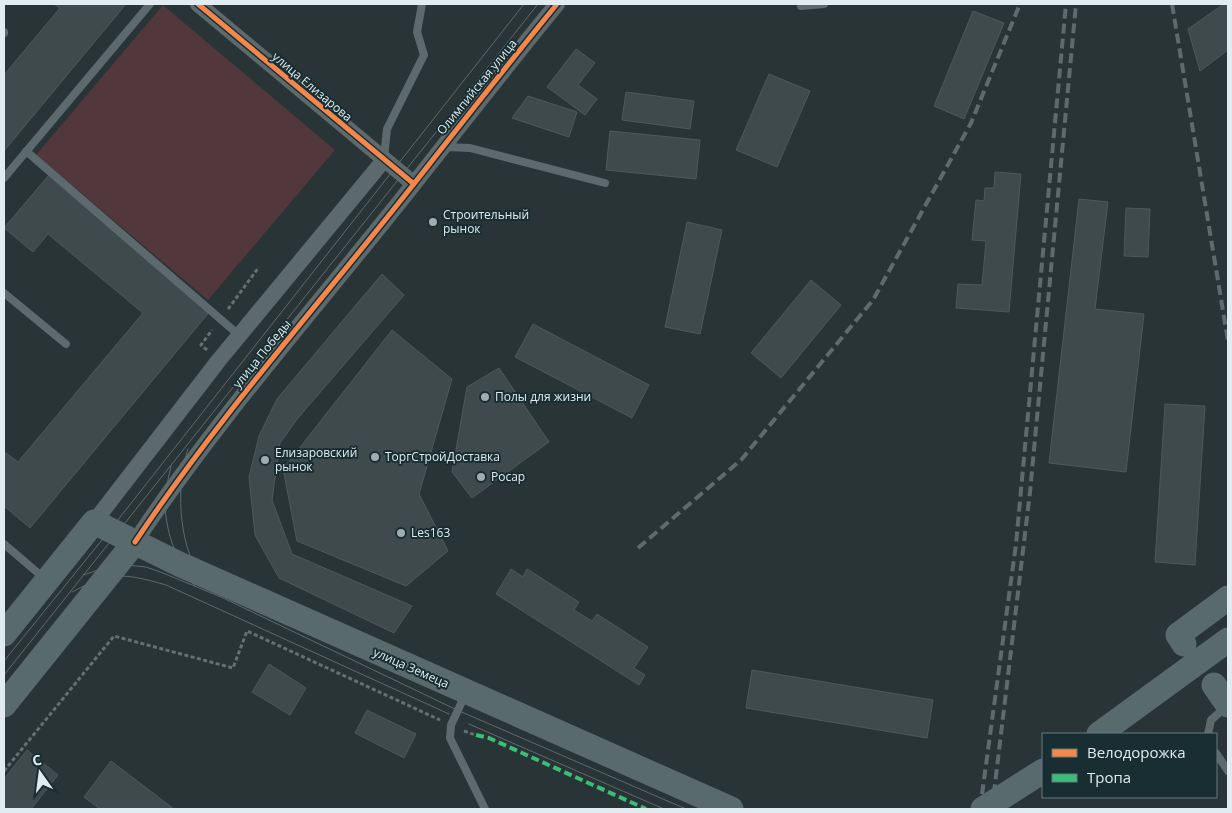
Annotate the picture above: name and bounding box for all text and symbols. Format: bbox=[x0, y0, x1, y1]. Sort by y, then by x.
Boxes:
street label: Олимпийская улица bbox=[433, 35, 520, 138]
street label: улица Елизарова bbox=[269, 48, 356, 125]
place label: Строительный рынок bbox=[443, 206, 529, 237]
marker: Строительный рынок bbox=[427, 216, 439, 228]
street label: улица Победы bbox=[229, 316, 295, 392]
place label: Полы для жизни bbox=[495, 388, 591, 405]
marker: Полы для жизни bbox=[479, 391, 491, 403]
place label: Елизаровский рынок bbox=[275, 444, 357, 475]
place label: ТоргСтройДоставка bbox=[385, 448, 500, 465]
marker: ТоргСтройДоставка bbox=[369, 451, 381, 463]
marker: Елизаровский рынок bbox=[259, 454, 271, 466]
place label: Росар bbox=[491, 468, 525, 485]
marker: Росар bbox=[475, 471, 487, 483]
place label: Les163 bbox=[411, 524, 450, 541]
marker: Les163 bbox=[395, 527, 407, 539]
street label: улица Земеца bbox=[371, 643, 452, 692]
legend bbox=[1042, 733, 1217, 798]
text: Велодорожка bbox=[1087, 742, 1186, 762]
north arrow bbox=[15, 748, 65, 798]
text: С bbox=[30, 750, 43, 770]
text: Тропа bbox=[1087, 767, 1131, 787]

